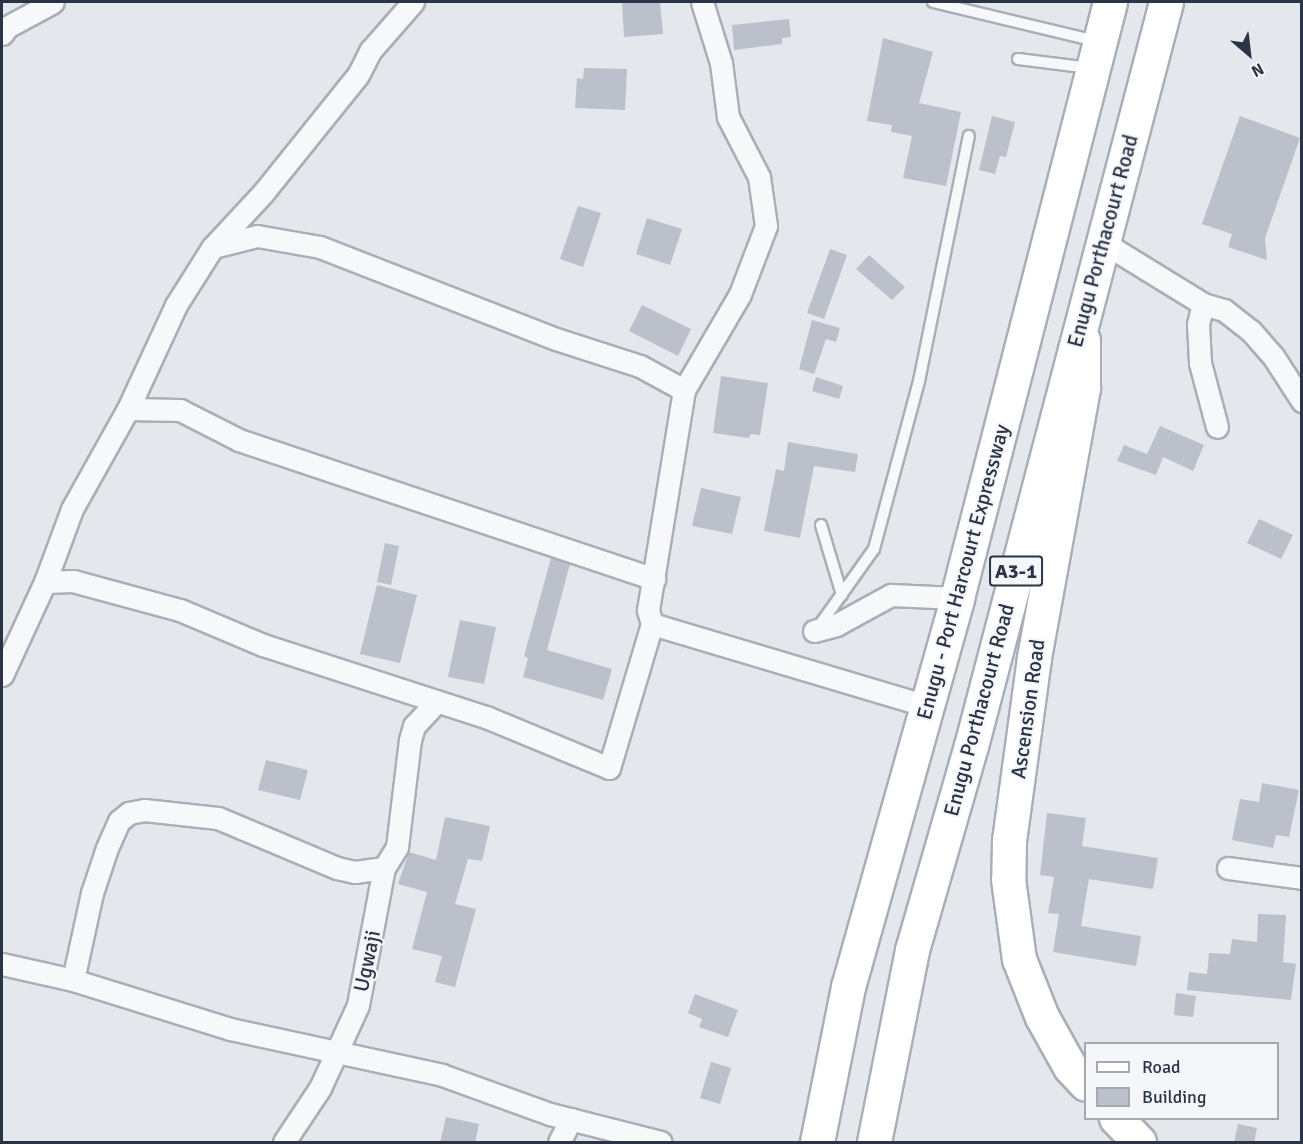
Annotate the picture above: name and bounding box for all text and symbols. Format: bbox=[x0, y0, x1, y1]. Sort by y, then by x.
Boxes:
north arrow bbox=[1219, 24, 1279, 84]
text: N bbox=[1248, 58, 1267, 81]
street label: Enugu Porthacourt Road bbox=[1062, 132, 1144, 350]
street label: Enugu - Port Harcourt Expressway bbox=[911, 421, 1015, 723]
road number: A3-1 bbox=[989, 554, 1043, 588]
street label: Enugu Porthacourt Road bbox=[938, 601, 1020, 819]
street label: Ascension Road bbox=[1006, 638, 1050, 780]
street label: Ugwaji bbox=[348, 928, 386, 994]
legend bbox=[1084, 1042, 1279, 1120]
text: Road bbox=[1142, 1056, 1181, 1078]
text: Building bbox=[1142, 1086, 1206, 1108]

